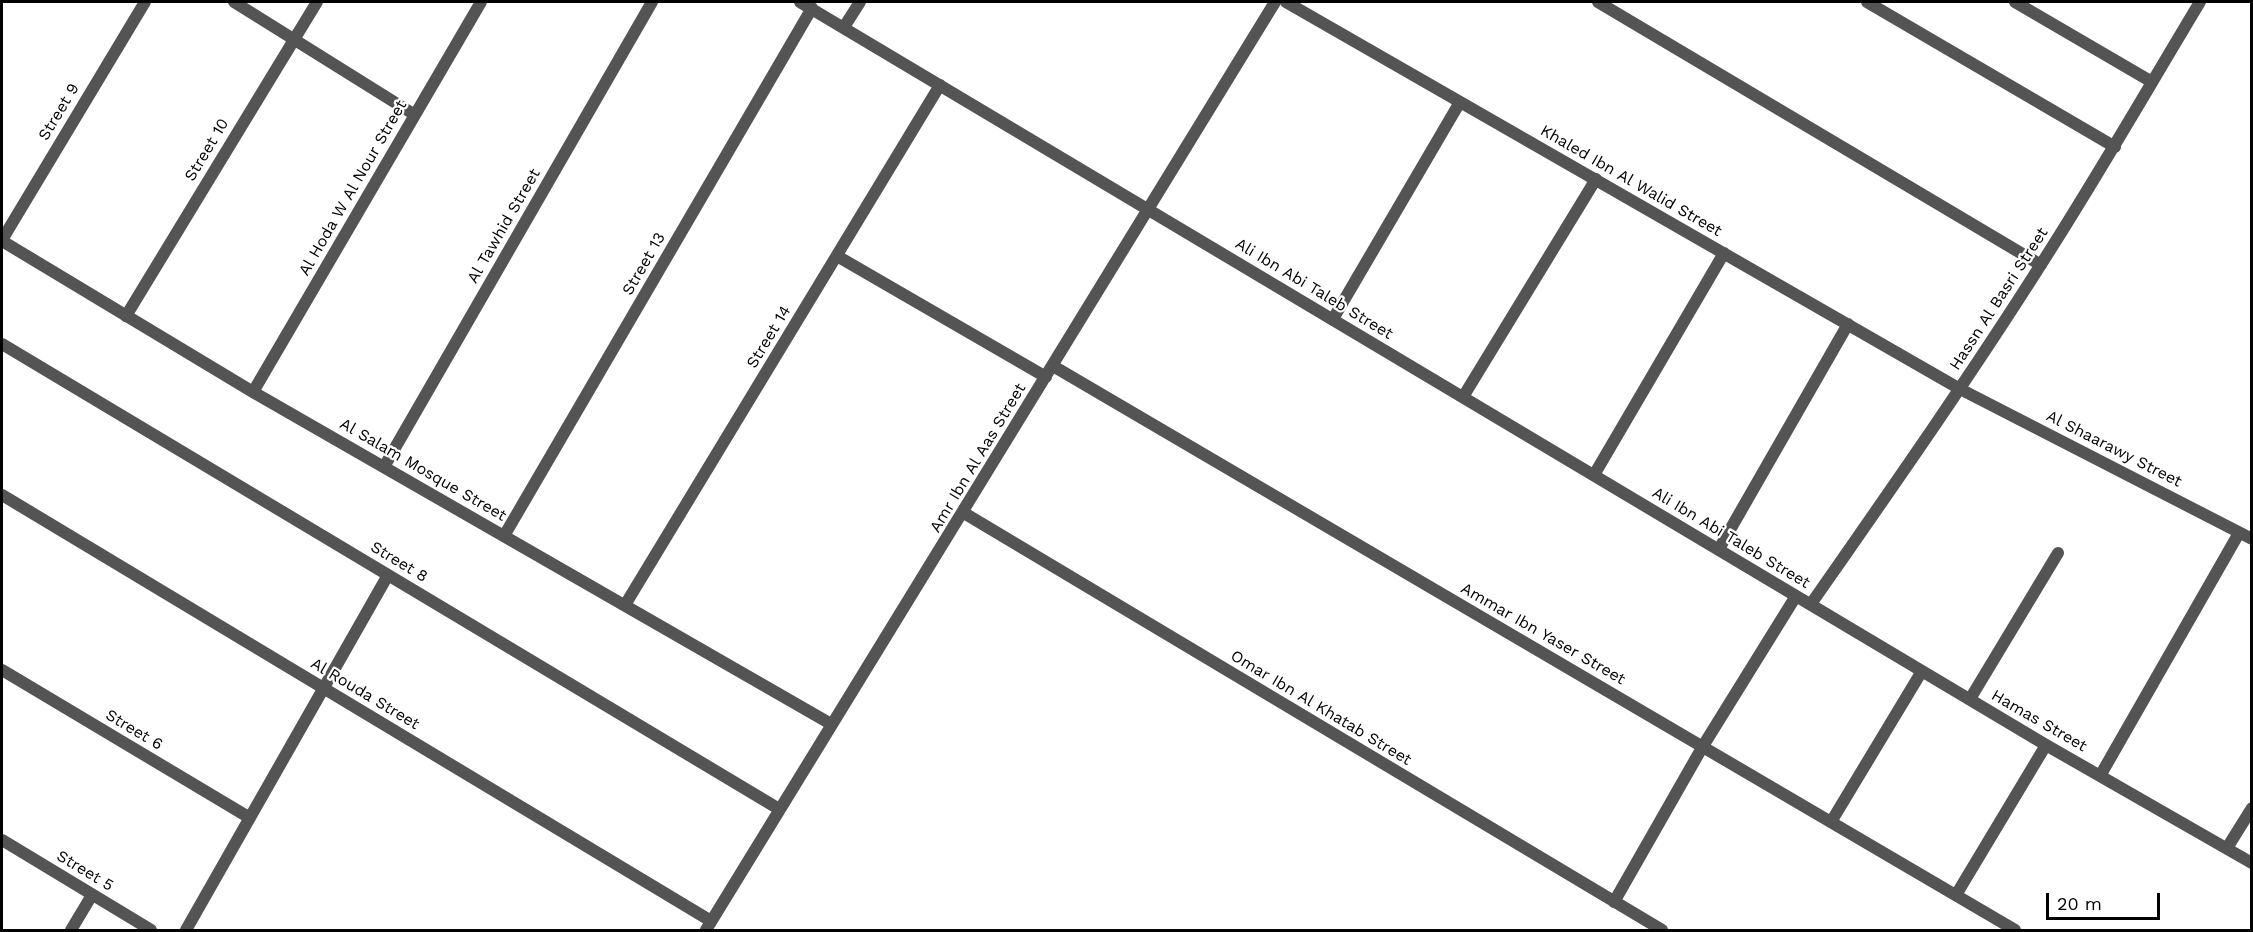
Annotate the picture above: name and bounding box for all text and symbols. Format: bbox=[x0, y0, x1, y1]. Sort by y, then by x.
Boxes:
street label: Street 9 bbox=[34, 80, 84, 144]
street label: Al Hoda W Al Nour Street bbox=[295, 97, 411, 279]
street label: Street 10 bbox=[181, 115, 233, 185]
street label: Khaled Ibn Al Walid Street bbox=[1537, 121, 1725, 241]
street label: Al Tawhid Street bbox=[463, 165, 545, 287]
street label: Hassn Al Basri Street bbox=[1946, 224, 2052, 374]
street label: Street 13 bbox=[618, 229, 670, 299]
street label: Ali Ibn Abi Taleb Street bbox=[1232, 234, 1396, 344]
street label: Street 14 bbox=[743, 302, 795, 372]
street label: Amr Ibn Al Aas Street bbox=[926, 380, 1030, 536]
street label: Al Shaarawy Street bbox=[2043, 406, 2185, 492]
street label: Al Salam Mosque Street bbox=[336, 414, 510, 526]
street label: Ali Ibn Abi Taleb Street bbox=[1649, 483, 1813, 593]
street label: Street 8 bbox=[367, 537, 431, 587]
street label: Ammar Ibn Yaser Street bbox=[1457, 579, 1629, 689]
street label: Omar Ibn Al Khatab Street bbox=[1227, 646, 1415, 770]
street label: Al Rouda Street bbox=[307, 654, 423, 734]
street label: Hamas Street bbox=[1988, 686, 2090, 756]
street label: Street 6 bbox=[102, 705, 166, 755]
street label: Street 5 bbox=[53, 847, 117, 895]
scale bar bbox=[2049, 881, 2163, 919]
text: 20 m bbox=[2057, 893, 2102, 914]

